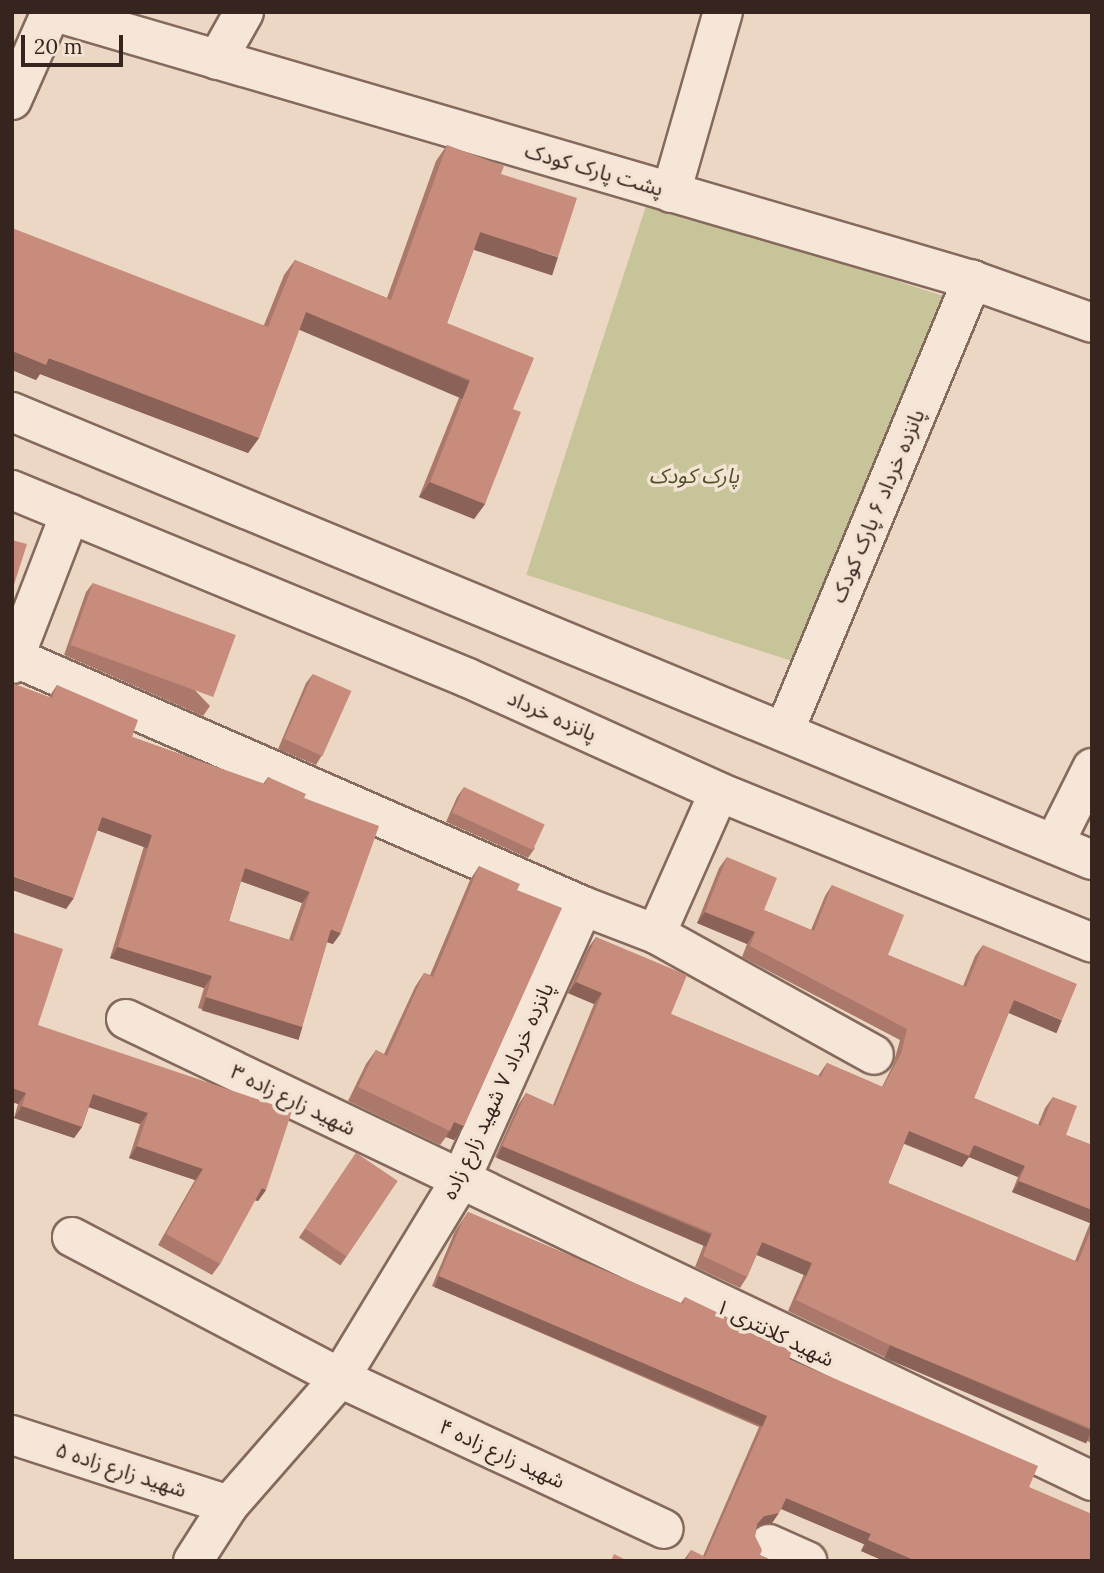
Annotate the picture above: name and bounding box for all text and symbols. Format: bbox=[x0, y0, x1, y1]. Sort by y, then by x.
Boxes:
scale bar bbox=[24, 21, 126, 65]
text: 20 m bbox=[34, 33, 83, 60]
street label: پشت پارک کودک bbox=[522, 138, 666, 202]
street label: پانزده خرداد ۶ پارک کودک bbox=[826, 405, 930, 607]
park label: پارک کودک bbox=[649, 463, 739, 489]
street label: پانزده خرداد bbox=[504, 685, 600, 747]
street label: پانزده خرداد ۷ شهید زارع زاده bbox=[437, 979, 559, 1203]
street label: شهید زارع زاده ۳ bbox=[226, 1059, 360, 1141]
street label: شهید کلانتری ۱ bbox=[712, 1294, 838, 1372]
street label: شهید زارع زاده ۴ bbox=[435, 1414, 569, 1494]
street label: شهید زارع زاده ۵ bbox=[52, 1437, 190, 1503]

